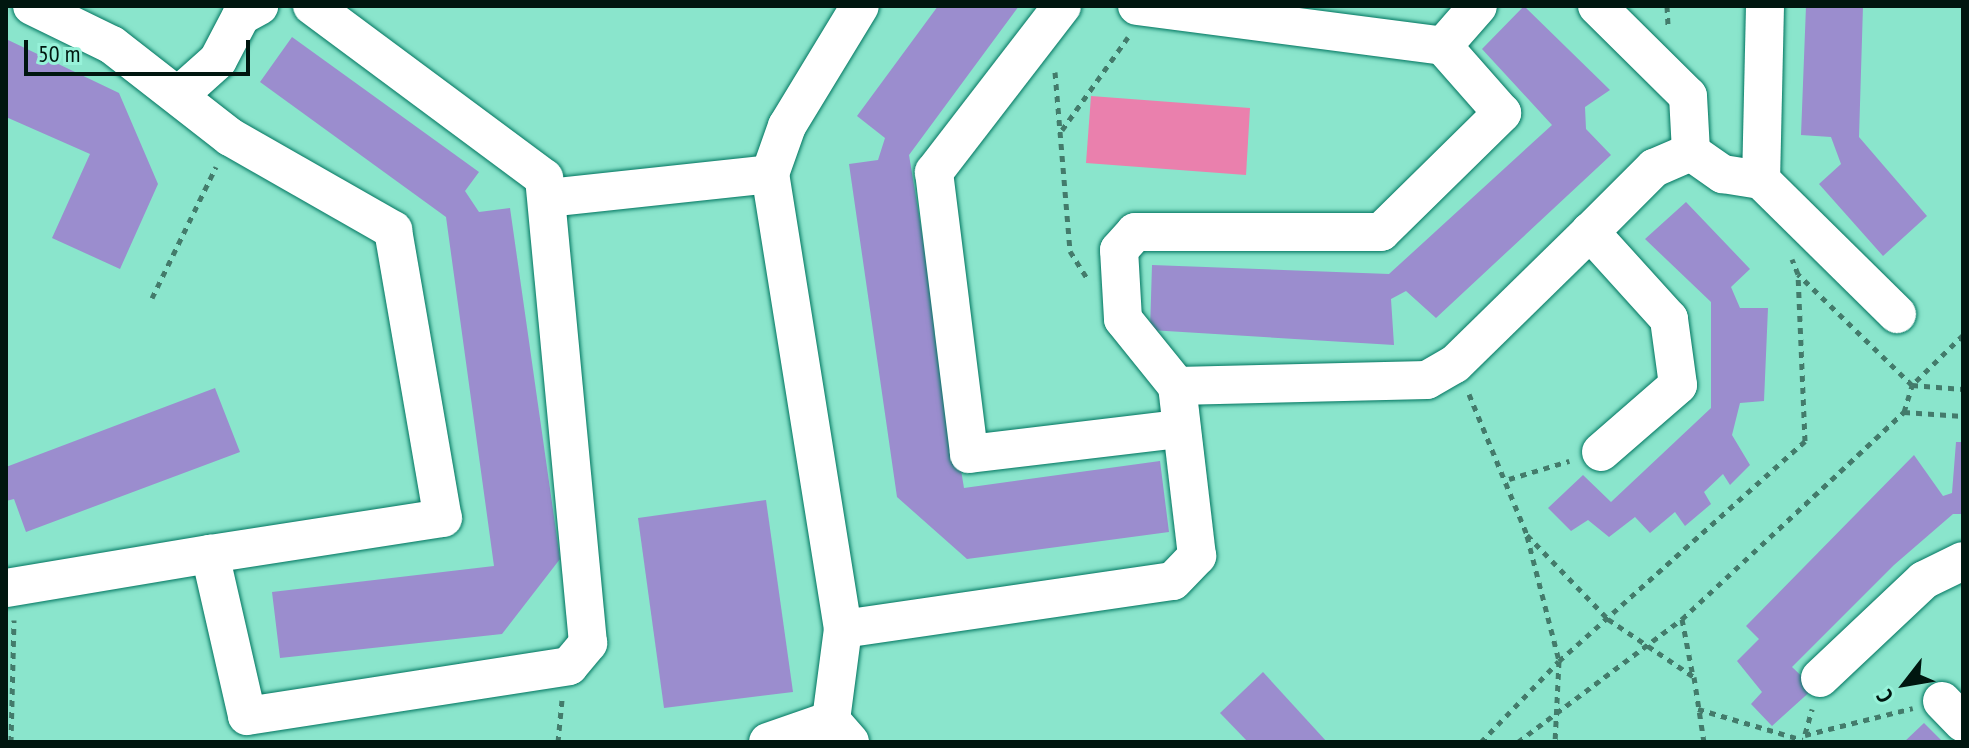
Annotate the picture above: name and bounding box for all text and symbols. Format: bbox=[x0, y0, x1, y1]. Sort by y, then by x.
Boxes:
scale bar bbox=[28, 24, 254, 74]
text: 50 m bbox=[38, 38, 80, 69]
north arrow bbox=[1865, 644, 1945, 724]
text: С bbox=[1870, 685, 1899, 708]

